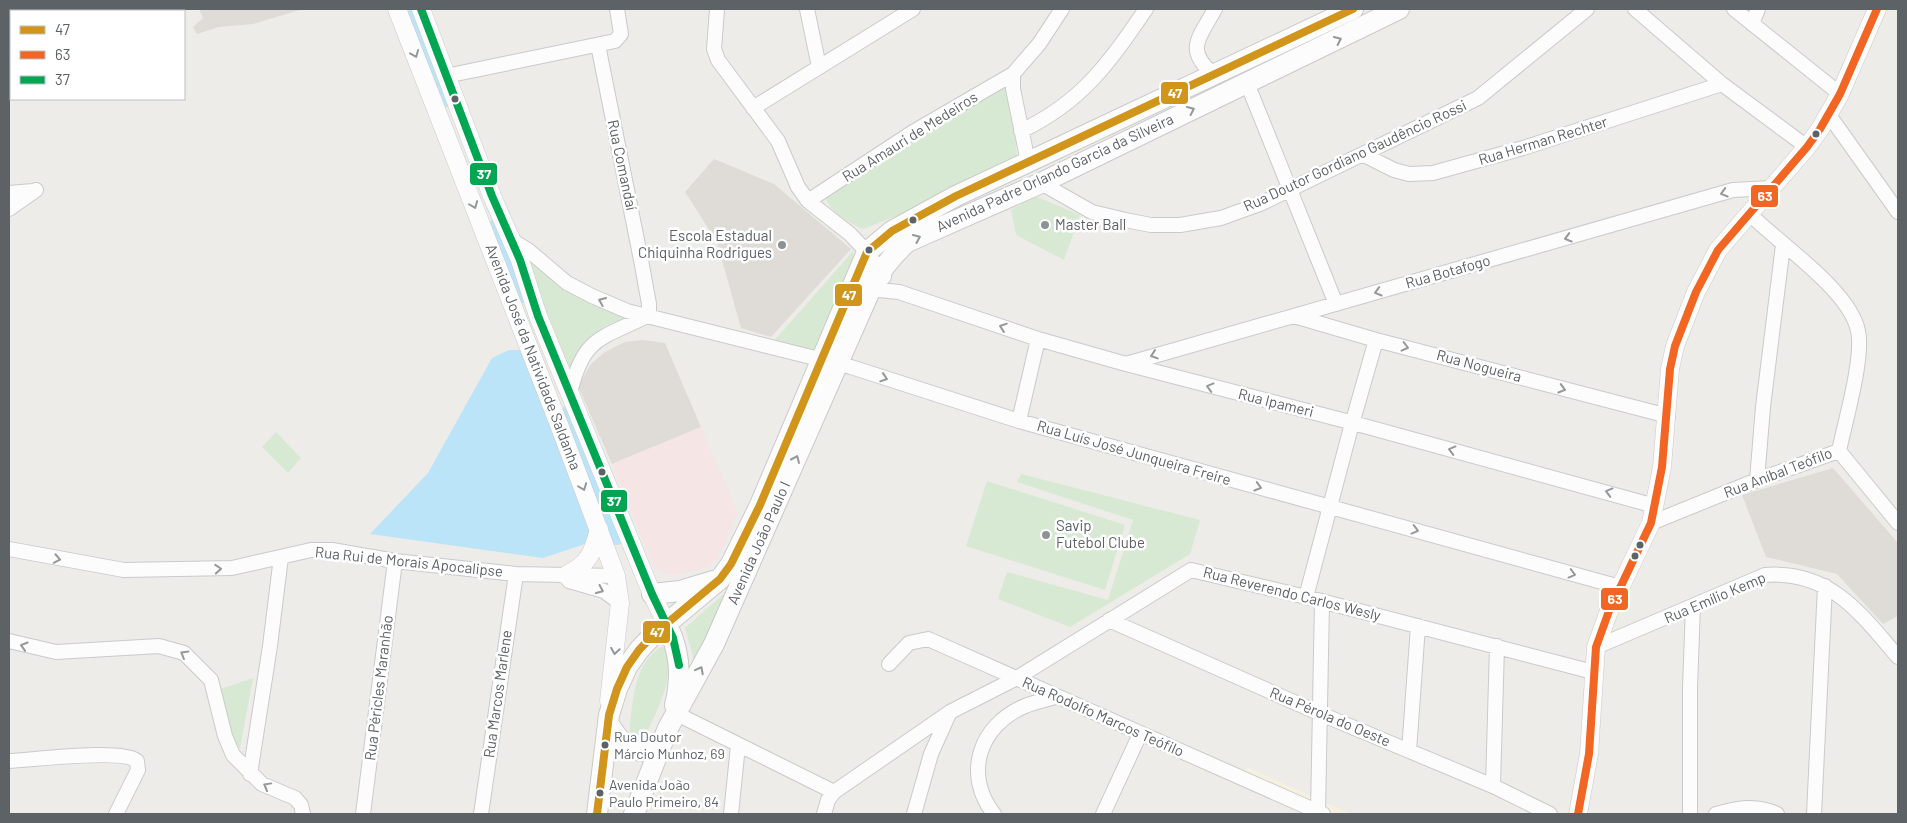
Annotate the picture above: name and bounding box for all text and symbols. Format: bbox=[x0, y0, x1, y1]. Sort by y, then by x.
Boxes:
legend bbox=[10, 10, 185, 100]
text: 47 bbox=[55, 20, 70, 38]
one-way arrow bbox=[1333, 36, 1342, 46]
text: 63 bbox=[55, 45, 70, 63]
one-way arrow bbox=[409, 49, 419, 58]
text: 37 bbox=[55, 70, 70, 88]
line badge: 47 bbox=[1160, 81, 1189, 105]
text: 47 bbox=[1168, 84, 1182, 101]
street label: Rua Amauri de Medeiros bbox=[839, 87, 980, 185]
unlabelled marker bbox=[450, 94, 460, 104]
street label: Rua Doutor Gordiano Gaudêncio Rossi bbox=[1240, 95, 1469, 215]
one-way arrow bbox=[1186, 105, 1195, 116]
street label: Avenida Padre Orlando Garcia da Silveira bbox=[933, 109, 1176, 235]
street label: Rua Herman Rechter bbox=[1476, 112, 1610, 168]
street label: Rua Comandaí bbox=[605, 118, 641, 212]
unlabelled marker bbox=[1811, 129, 1821, 139]
line badge: 37 bbox=[469, 162, 498, 186]
text: 37 bbox=[477, 165, 491, 182]
line badge: 63 bbox=[1750, 184, 1779, 208]
one-way arrow bbox=[1720, 187, 1729, 198]
text: 63 bbox=[1757, 187, 1773, 204]
one-way arrow bbox=[468, 201, 478, 209]
unlabelled marker bbox=[908, 215, 918, 225]
place label: Master Ball bbox=[1055, 215, 1126, 233]
marker: Master Ball bbox=[1039, 219, 1051, 231]
place label: Escola Estadual Chiquinha Rodrigues bbox=[638, 226, 772, 261]
one-way arrow bbox=[1564, 232, 1573, 242]
one-way arrow bbox=[912, 233, 921, 244]
marker: Escola Estadual Chiquinha Rodrigues bbox=[776, 239, 788, 251]
street label: Avenida José da Natividade Saldanha bbox=[482, 241, 585, 472]
unlabelled marker bbox=[864, 245, 874, 255]
street label: Rua Botafogo bbox=[1403, 250, 1492, 292]
line badge: 47 bbox=[834, 283, 863, 307]
text: 47 bbox=[842, 286, 856, 303]
one-way arrow bbox=[1374, 287, 1383, 297]
one-way arrow bbox=[598, 297, 607, 308]
one-way arrow bbox=[1000, 323, 1008, 333]
one-way arrow bbox=[1401, 341, 1410, 352]
street label: Rua Nogueira bbox=[1435, 345, 1524, 385]
one-way arrow bbox=[1151, 349, 1159, 359]
one-way arrow bbox=[879, 372, 888, 382]
one-way arrow bbox=[1206, 382, 1214, 392]
one-way arrow bbox=[1558, 383, 1566, 393]
street label: Rua Ipameri bbox=[1237, 384, 1316, 420]
street label: Rua Luís José Junqueira Freire bbox=[1035, 416, 1233, 488]
street label: Rua Aníbal Teófilo bbox=[1721, 443, 1834, 501]
one-way arrow bbox=[1448, 445, 1456, 455]
one-way arrow bbox=[789, 455, 800, 464]
unlabelled marker bbox=[597, 467, 607, 477]
street label: Avenida João Paulo I bbox=[723, 478, 793, 607]
one-way arrow bbox=[1254, 481, 1263, 492]
one-way arrow bbox=[578, 483, 588, 491]
one-way arrow bbox=[1605, 488, 1613, 498]
line badge: 37 bbox=[600, 489, 628, 513]
text: 37 bbox=[607, 492, 621, 509]
place label: Savip Futebol Clube bbox=[1056, 516, 1145, 551]
one-way arrow bbox=[1410, 525, 1419, 535]
marker: Savip Futebol Clube bbox=[1040, 529, 1052, 541]
unlabelled marker bbox=[1635, 540, 1645, 550]
street label: Rua Rui de Morais Apocalipse bbox=[314, 542, 504, 580]
unlabelled marker bbox=[1630, 551, 1640, 561]
one-way arrow bbox=[52, 553, 61, 563]
street label: Rua Reverendo Carlos Wesly bbox=[1202, 562, 1383, 624]
one-way arrow bbox=[214, 564, 222, 575]
one-way arrow bbox=[1567, 568, 1576, 579]
street label: Rua Emílio Kemp bbox=[1661, 568, 1768, 627]
one-way arrow bbox=[595, 584, 604, 595]
line badge: 63 bbox=[1600, 587, 1629, 611]
text: 63 bbox=[1607, 590, 1623, 607]
street label: Rua Péricles Maranhão bbox=[360, 614, 396, 762]
line badge: 47 bbox=[642, 620, 671, 644]
text: 47 bbox=[650, 623, 664, 640]
street label: Rua Marcos Marlene bbox=[479, 629, 515, 759]
one-way arrow bbox=[21, 641, 29, 651]
one-way arrow bbox=[610, 647, 620, 655]
one-way arrow bbox=[180, 651, 189, 661]
one-way arrow bbox=[694, 667, 704, 676]
street label: Rua Rodolfo Marcos Teófilo bbox=[1020, 672, 1187, 760]
street label: Rua Pérola do Oeste bbox=[1267, 683, 1393, 750]
place label: Rua Doutor Márcio Munhoz, 69 bbox=[614, 728, 725, 762]
marker: Rua Doutor Márcio Munhoz, 69 bbox=[600, 740, 610, 750]
place label: Avenida João Paulo Primeiro, 84 bbox=[609, 776, 719, 810]
one-way arrow bbox=[263, 782, 272, 792]
marker: Avenida João Paulo Primeiro, 84 bbox=[595, 788, 605, 798]

